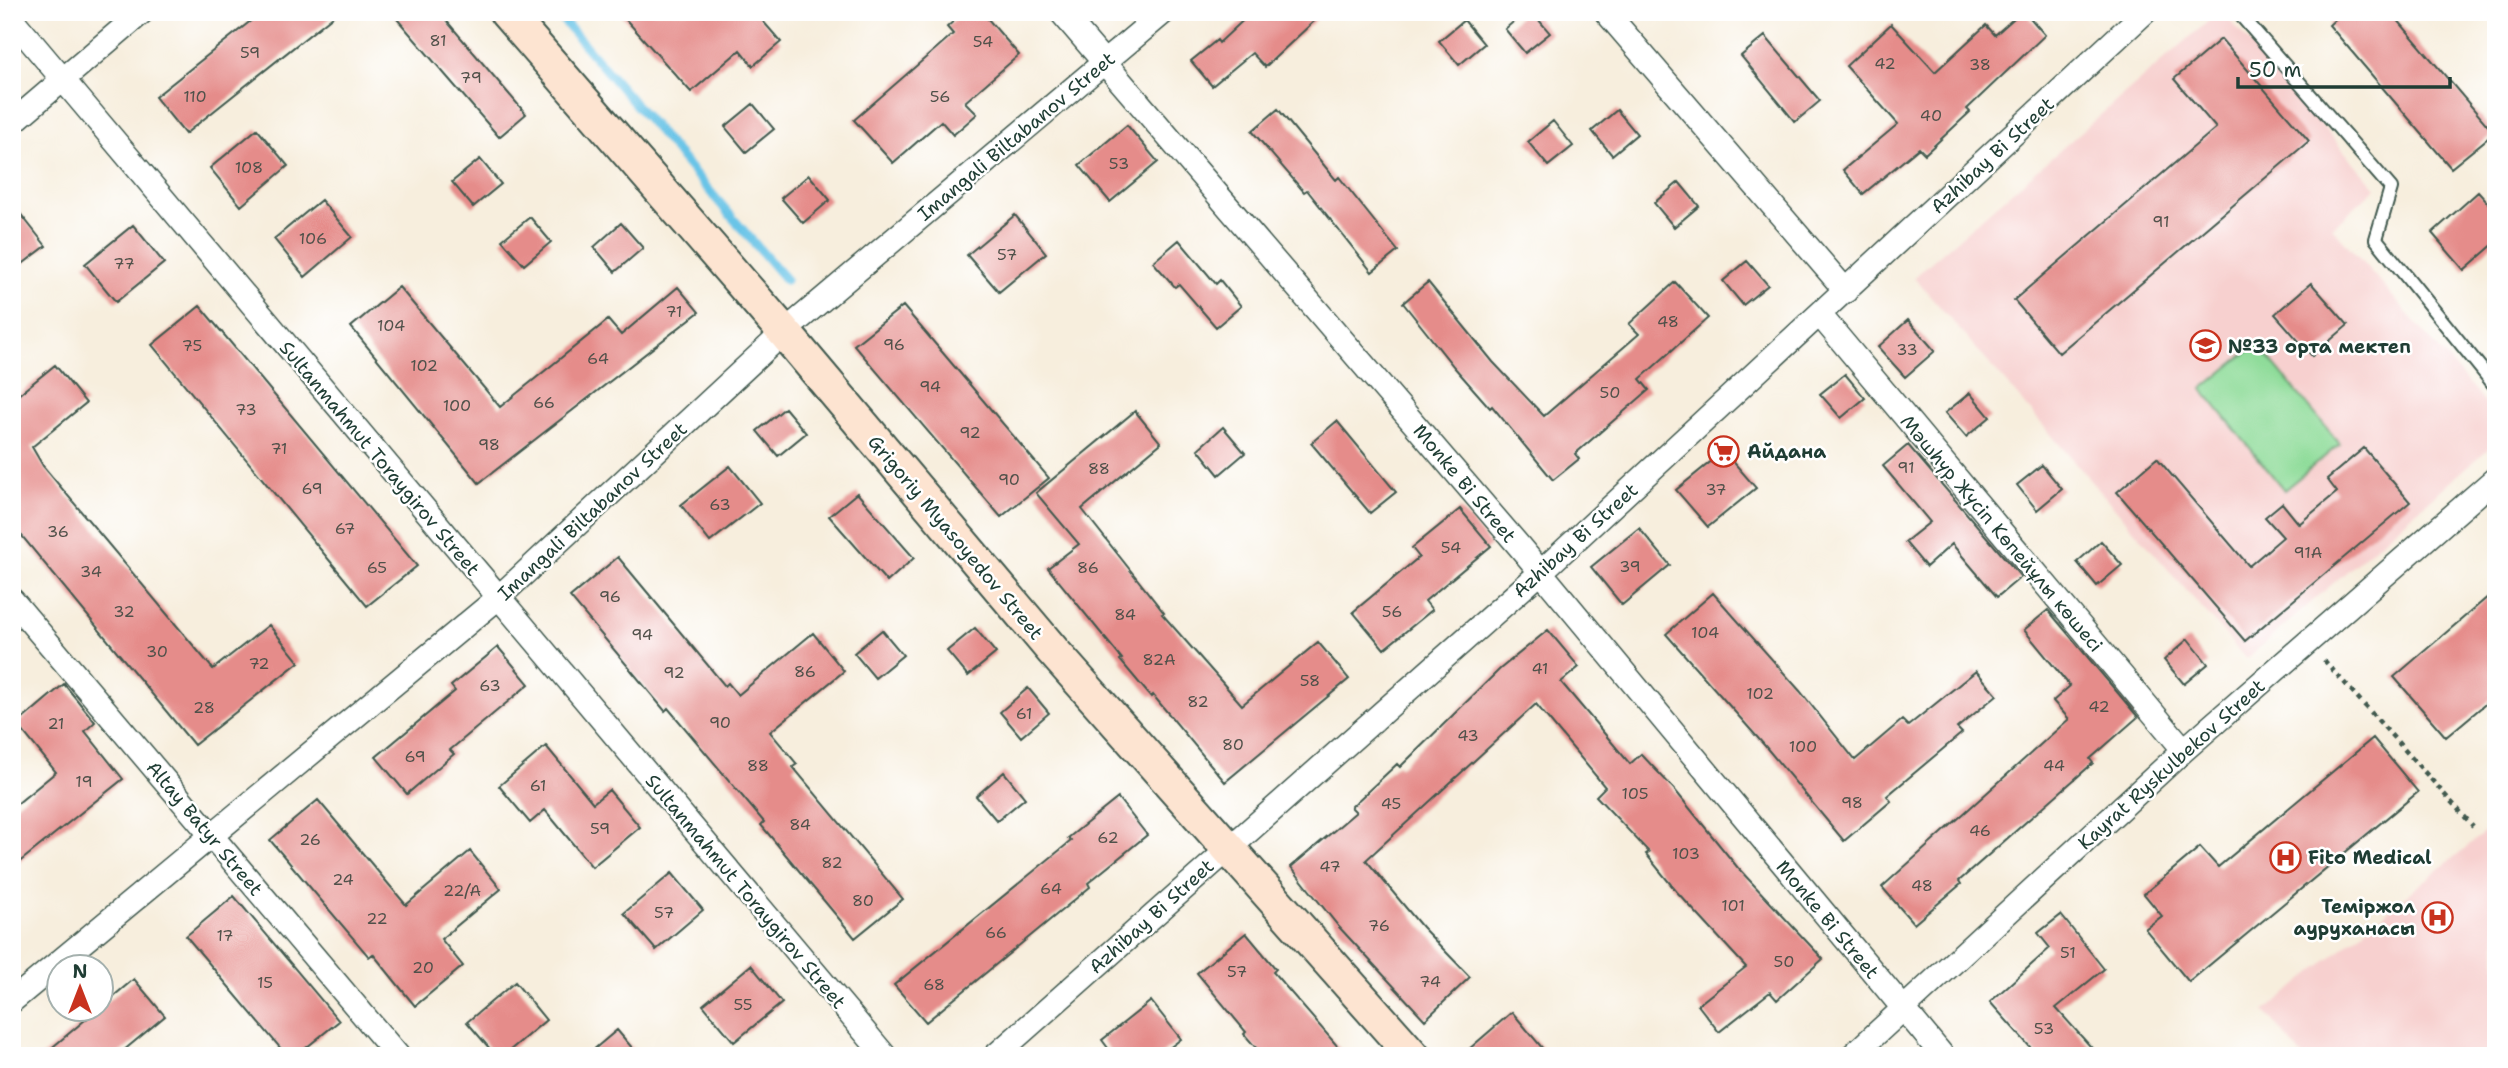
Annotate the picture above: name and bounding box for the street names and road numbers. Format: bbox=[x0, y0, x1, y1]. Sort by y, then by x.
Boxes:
street label: Imangali Biltabanov Street bbox=[912, 46, 1120, 226]
street label: Azhibay Bi Street bbox=[1925, 92, 2059, 219]
street label: Sultanmahmut Toraygirov Street bbox=[274, 336, 485, 581]
street label: Мәшһүр Жүсіп Көпейұлы көшесі bbox=[1895, 409, 2108, 657]
street label: Imangali Biltabanov Street bbox=[492, 417, 692, 606]
street label: Monke Bi Street bbox=[1408, 419, 1522, 548]
street label: Grigoriy Myasoyedov Street bbox=[862, 430, 1049, 645]
street label: Azhibay Bi Street bbox=[1508, 478, 1643, 603]
street label: Kayrat Ryskulbekov Street bbox=[2072, 674, 2270, 855]
street label: Altay Batyr Street bbox=[141, 756, 268, 901]
street label: Sultanmahmut Toraygirov Street bbox=[640, 769, 851, 1014]
street label: Azhibay Bi Street bbox=[1084, 854, 1219, 979]
street label: Monke Bi Street bbox=[1771, 855, 1885, 984]

